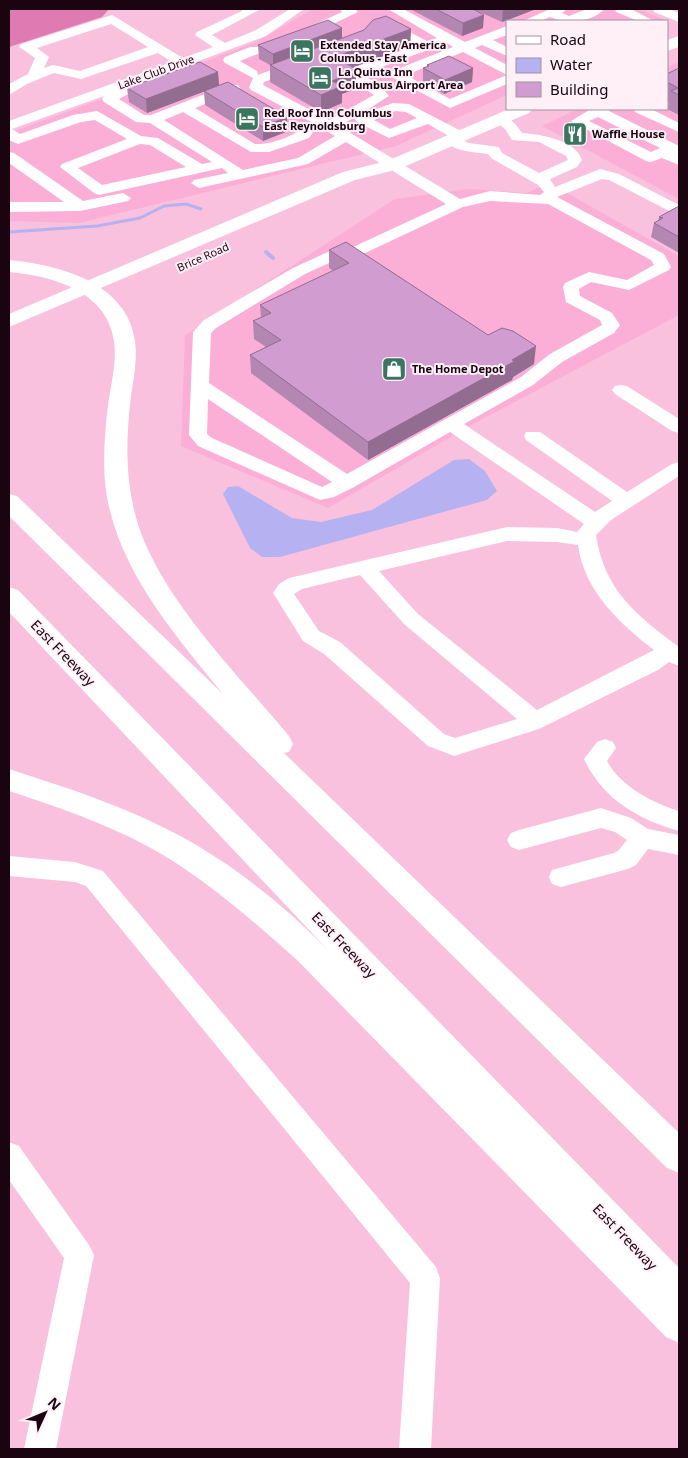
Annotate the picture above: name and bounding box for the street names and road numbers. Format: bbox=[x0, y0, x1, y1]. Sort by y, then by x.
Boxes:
street label: Lake Club Drive bbox=[116, 51, 196, 92]
street label: Brice Road bbox=[174, 238, 231, 275]
street label: East Freeway bbox=[27, 615, 100, 691]
street label: East Freeway bbox=[308, 907, 381, 983]
street label: East Freeway bbox=[589, 1199, 662, 1275]

